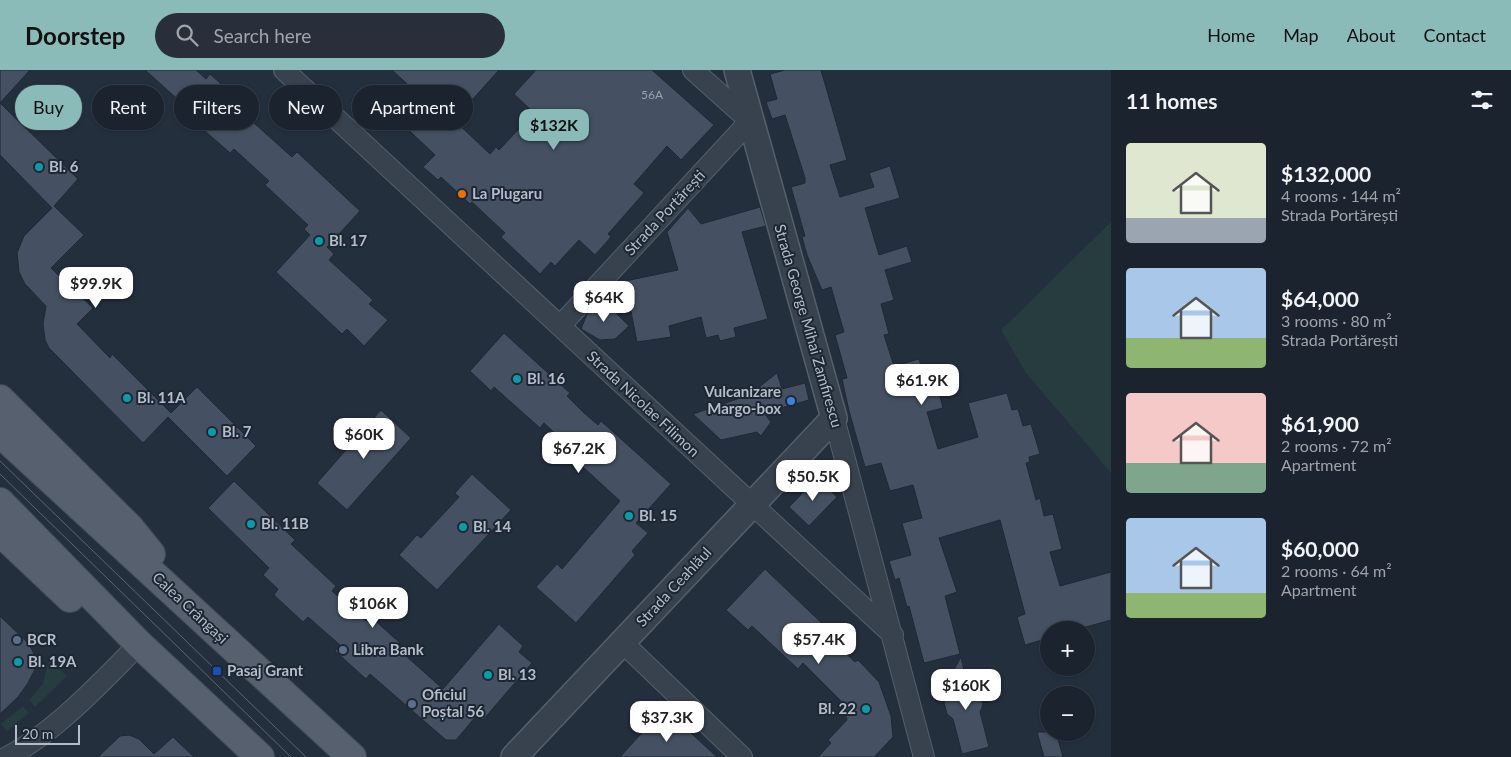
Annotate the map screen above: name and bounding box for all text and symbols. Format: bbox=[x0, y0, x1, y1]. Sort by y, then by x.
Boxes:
search box bbox=[155, 13, 505, 58]
text: Doorstep bbox=[25, 21, 125, 50]
icon: search bbox=[173, 21, 201, 49]
text: Search here bbox=[213, 24, 311, 47]
text: Home bbox=[1207, 24, 1255, 46]
text: Map bbox=[1283, 24, 1319, 46]
text: About bbox=[1347, 24, 1396, 46]
text: Contact bbox=[1424, 24, 1486, 46]
chip: Buy bbox=[15, 85, 82, 130]
chip: Rent bbox=[92, 85, 164, 130]
chip: Filters bbox=[174, 85, 259, 130]
chip: New bbox=[269, 85, 342, 130]
chip: Apartment bbox=[352, 85, 473, 130]
icon: filters bbox=[1468, 86, 1496, 114]
house number: 56A bbox=[641, 87, 664, 102]
text: 11 homes bbox=[1126, 88, 1217, 113]
pin: $132K bbox=[519, 108, 589, 151]
text: $132K bbox=[530, 115, 578, 134]
place label: Bl. 6 bbox=[49, 157, 79, 175]
marker: Bl. 6 bbox=[33, 161, 45, 173]
text: $132,000 bbox=[1281, 161, 1371, 186]
icon: home bbox=[1166, 163, 1226, 223]
street label: Strada Portărești bbox=[620, 166, 708, 259]
place label: La Plugaru bbox=[472, 184, 542, 202]
text: 4 rooms · 144 m² bbox=[1281, 186, 1401, 205]
marker: La Plugaru bbox=[456, 188, 468, 200]
text: Strada Portărești bbox=[1281, 205, 1398, 224]
street label: Strada George Mihai Zamfirescu bbox=[771, 222, 847, 429]
place label: Bl. 17 bbox=[329, 231, 367, 249]
marker: Bl. 17 bbox=[313, 235, 325, 247]
pin: $99.9K bbox=[55, 266, 137, 309]
text: $99.9K bbox=[70, 273, 122, 292]
pin: $64K bbox=[574, 280, 634, 323]
text: $64,000 bbox=[1281, 286, 1359, 311]
text: $64K bbox=[585, 287, 623, 306]
icon: home bbox=[1166, 288, 1226, 348]
text: 3 rooms · 80 m² bbox=[1281, 311, 1392, 330]
text: Strada Portărești bbox=[1281, 330, 1398, 349]
street label: Strada Nicolae Filimon bbox=[584, 346, 704, 460]
pin: $61.9K bbox=[881, 364, 963, 406]
place label: Bl. 16 bbox=[527, 369, 565, 387]
text: $61.9K bbox=[896, 370, 948, 389]
marker: Bl. 16 bbox=[511, 373, 523, 385]
place label: Vulcanizare Margo-box bbox=[703, 382, 781, 417]
place label: Bl. 11A bbox=[137, 388, 186, 406]
marker: Bl. 11A bbox=[121, 392, 133, 404]
marker: Vulcanizare Margo-box bbox=[785, 395, 797, 407]
text: $61,900 bbox=[1281, 411, 1359, 436]
icon: home bbox=[1166, 413, 1226, 473]
pin: $60K bbox=[334, 418, 394, 460]
place label: Bl. 7 bbox=[222, 422, 252, 440]
text: $60K bbox=[345, 424, 383, 443]
marker: Bl. 7 bbox=[206, 426, 218, 438]
pin: $67.2K bbox=[538, 432, 620, 474]
text: 2 rooms · 72 m² bbox=[1281, 436, 1392, 455]
text: $67.2K bbox=[553, 438, 605, 457]
text: Apartment bbox=[1281, 455, 1356, 474]
pin: $50.5K bbox=[772, 460, 854, 502]
text: $50.5K bbox=[787, 466, 839, 485]
place label: Bl. 15 bbox=[639, 506, 677, 524]
marker: Bl. 15 bbox=[623, 510, 635, 522]
place label: Bl. 11B bbox=[261, 514, 309, 532]
place label: Bl. 14 bbox=[473, 517, 511, 535]
marker: Bl. 11B bbox=[245, 518, 257, 530]
marker: Bl. 14 bbox=[457, 521, 469, 533]
text: $60,000 bbox=[1281, 536, 1359, 561]
icon: home bbox=[1166, 538, 1226, 598]
street label: Strada Ceahlăul bbox=[632, 543, 715, 630]
text: 2 rooms · 64 m² bbox=[1281, 561, 1392, 580]
street label: Calea Crângași bbox=[149, 568, 232, 647]
text: Apartment bbox=[1281, 580, 1356, 599]
pin: $106K bbox=[338, 586, 408, 629]
text: $106K bbox=[349, 593, 397, 612]
map controls bbox=[1040, 621, 1095, 741]
button: + bbox=[1040, 621, 1095, 676]
pin: $57.4K bbox=[778, 622, 860, 665]
text: $57.4K bbox=[793, 629, 845, 648]
place label: BCR bbox=[27, 630, 57, 648]
marker: BCR bbox=[11, 634, 23, 646]
place label: Libra Bank bbox=[353, 640, 425, 658]
marker: Libra Bank bbox=[337, 644, 349, 656]
place label: Bl. 19A bbox=[28, 652, 77, 670]
marker: Bl. 19A bbox=[12, 656, 24, 668]
place label: Pasaj Grant bbox=[227, 661, 304, 679]
marker: Pasaj Grant bbox=[211, 665, 223, 677]
place label: Bl. 13 bbox=[498, 665, 536, 683]
pin: $160K bbox=[931, 668, 1001, 711]
marker: Bl. 13 bbox=[482, 669, 494, 681]
text: $160K bbox=[942, 675, 990, 694]
place label: Oficiul Poștal 56 bbox=[422, 685, 484, 720]
button: − bbox=[1040, 686, 1095, 741]
marker: Oficiul Poștal 56 bbox=[406, 698, 418, 710]
place label: Bl. 22 bbox=[818, 699, 856, 717]
pin: $37.3K bbox=[626, 700, 708, 743]
marker: Bl. 22 bbox=[860, 703, 872, 715]
text: $37.3K bbox=[641, 707, 693, 726]
scale bar bbox=[15, 722, 80, 745]
text: 20 m bbox=[22, 725, 53, 742]

